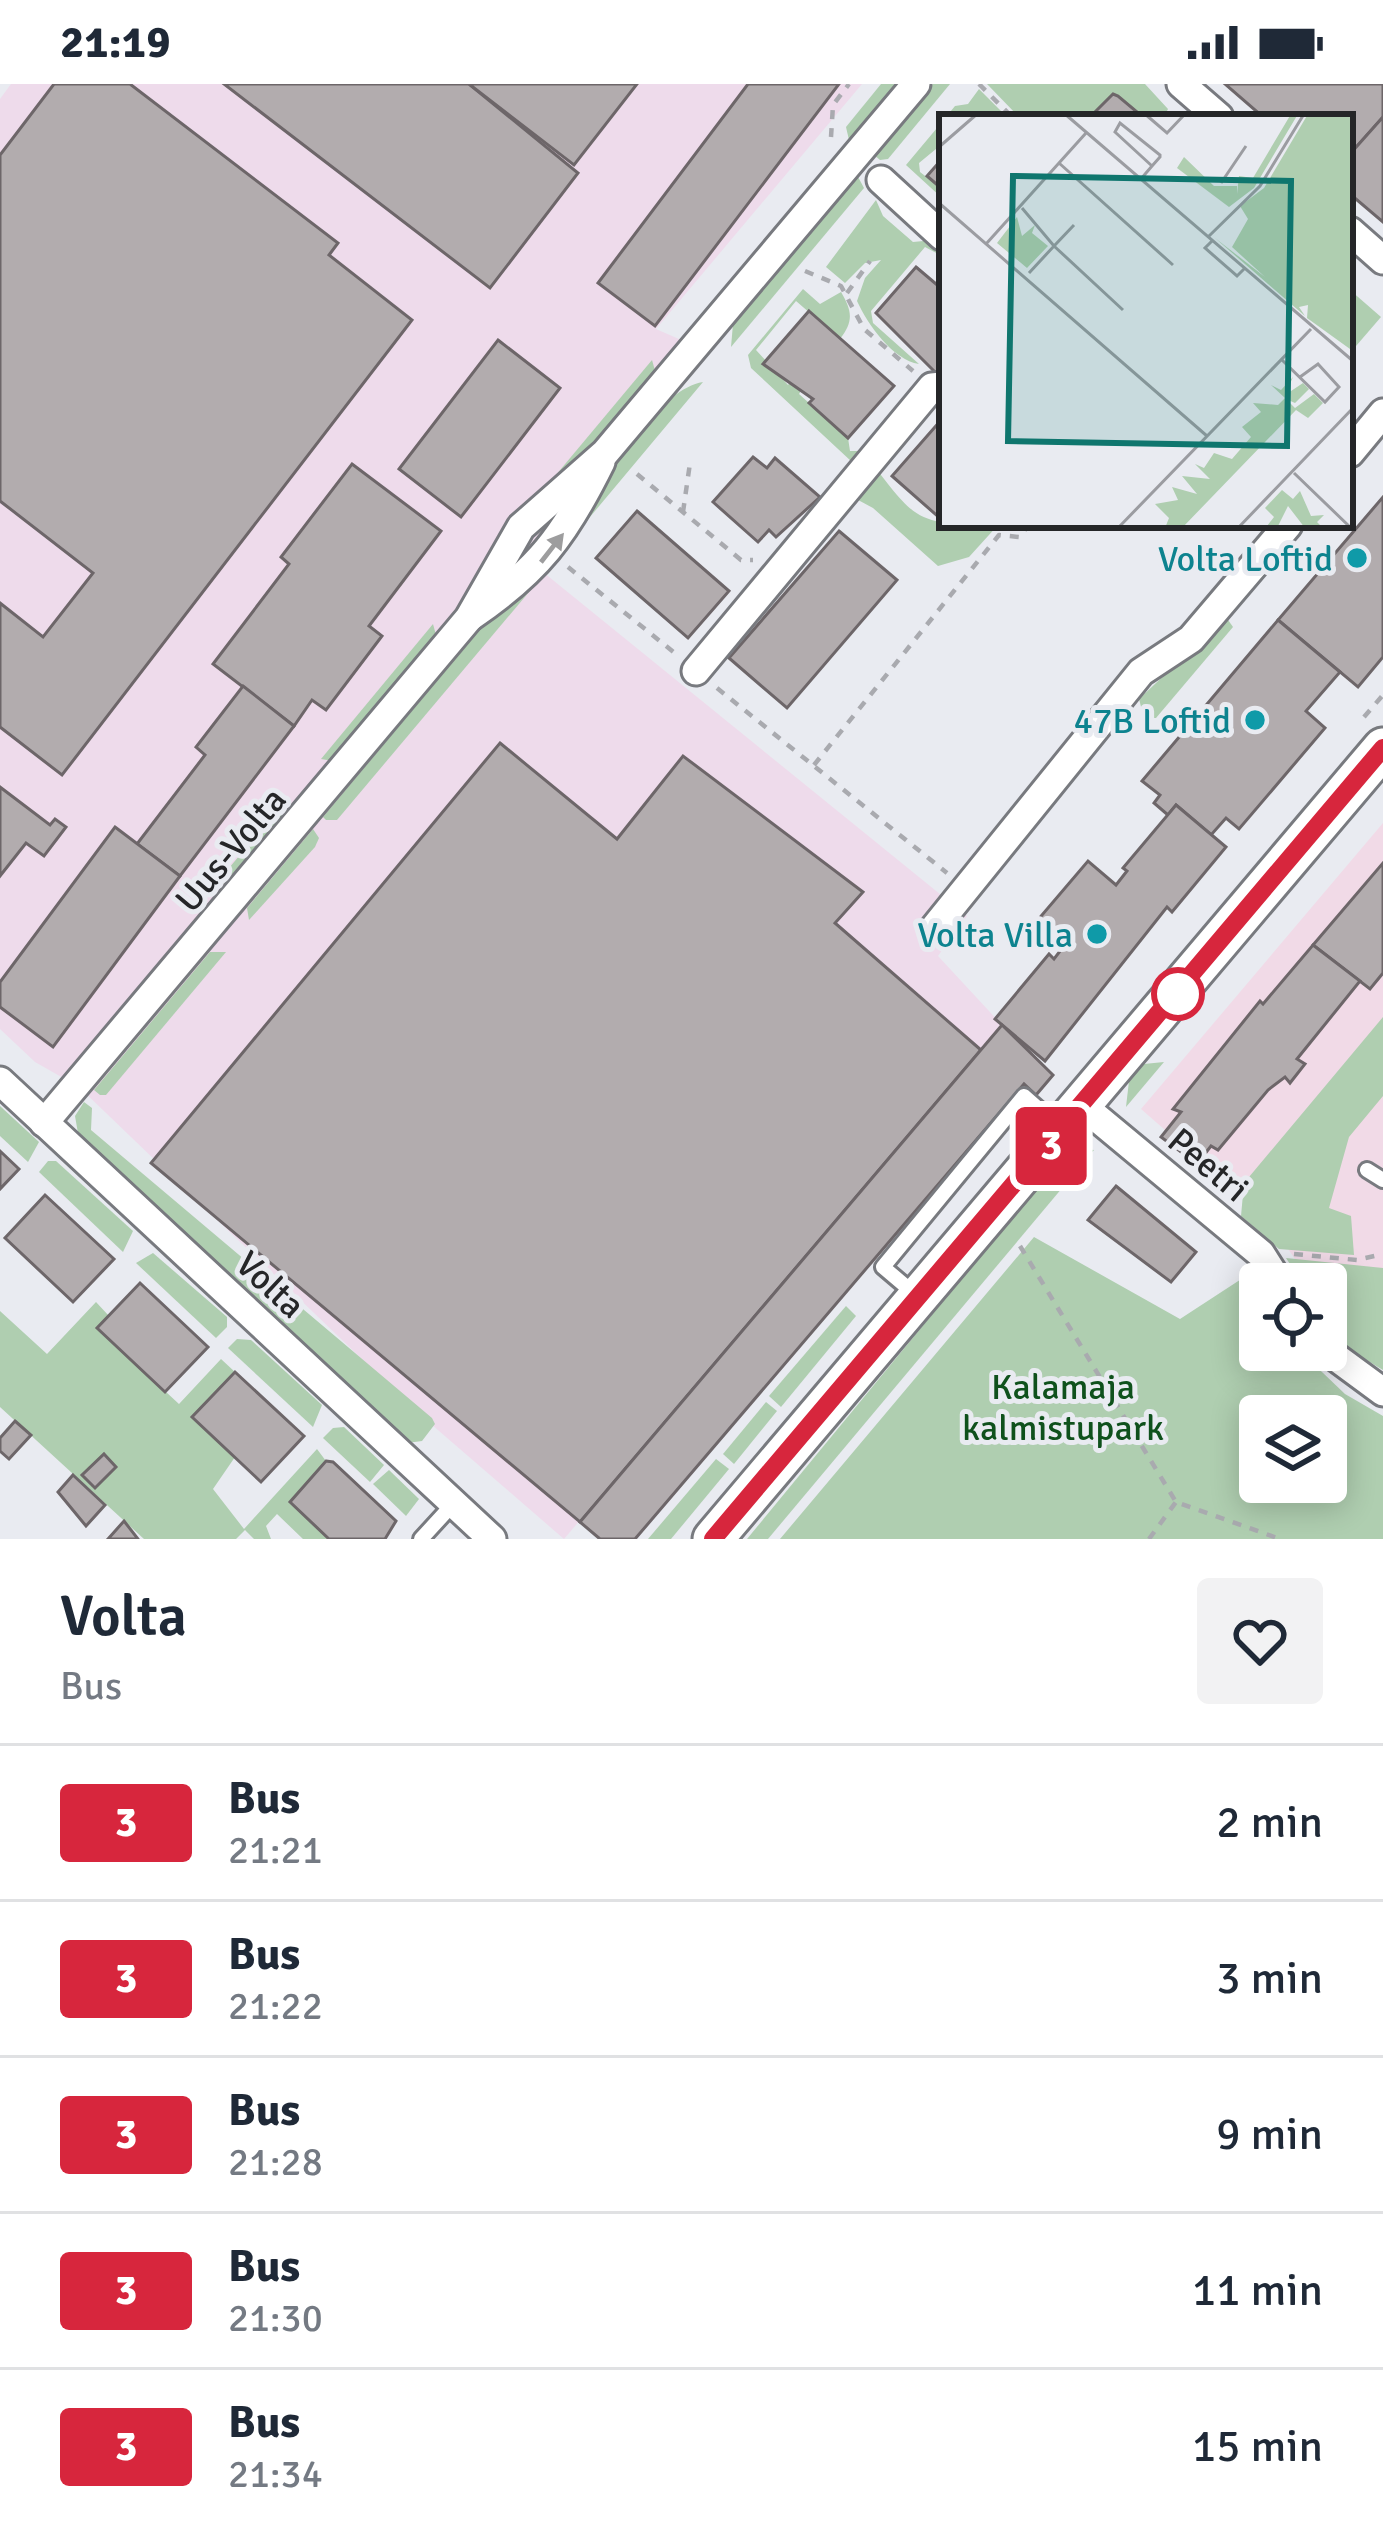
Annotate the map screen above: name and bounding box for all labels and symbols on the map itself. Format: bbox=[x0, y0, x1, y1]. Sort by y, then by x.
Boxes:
inset map bbox=[939, 114, 1353, 528]
one-way arrow bbox=[539, 532, 564, 563]
place label: Volta Loftid bbox=[1158, 537, 1333, 582]
marker: Volta Loftid bbox=[1344, 545, 1370, 571]
place label: 47B Loftid bbox=[1073, 699, 1231, 744]
marker: 47B Loftid bbox=[1242, 707, 1268, 733]
street label: Uus-Volta bbox=[166, 778, 296, 922]
place label: Volta Villa bbox=[917, 913, 1073, 958]
marker: Volta Villa bbox=[1084, 921, 1110, 947]
unlabelled marker bbox=[1153, 969, 1203, 1019]
line badge: 3 bbox=[1012, 1107, 1090, 1185]
street label: Peetri bbox=[1158, 1118, 1258, 1212]
street label: Volta bbox=[226, 1242, 314, 1328]
park label: Kalamaja kalmistupark bbox=[962, 1365, 1164, 1451]

